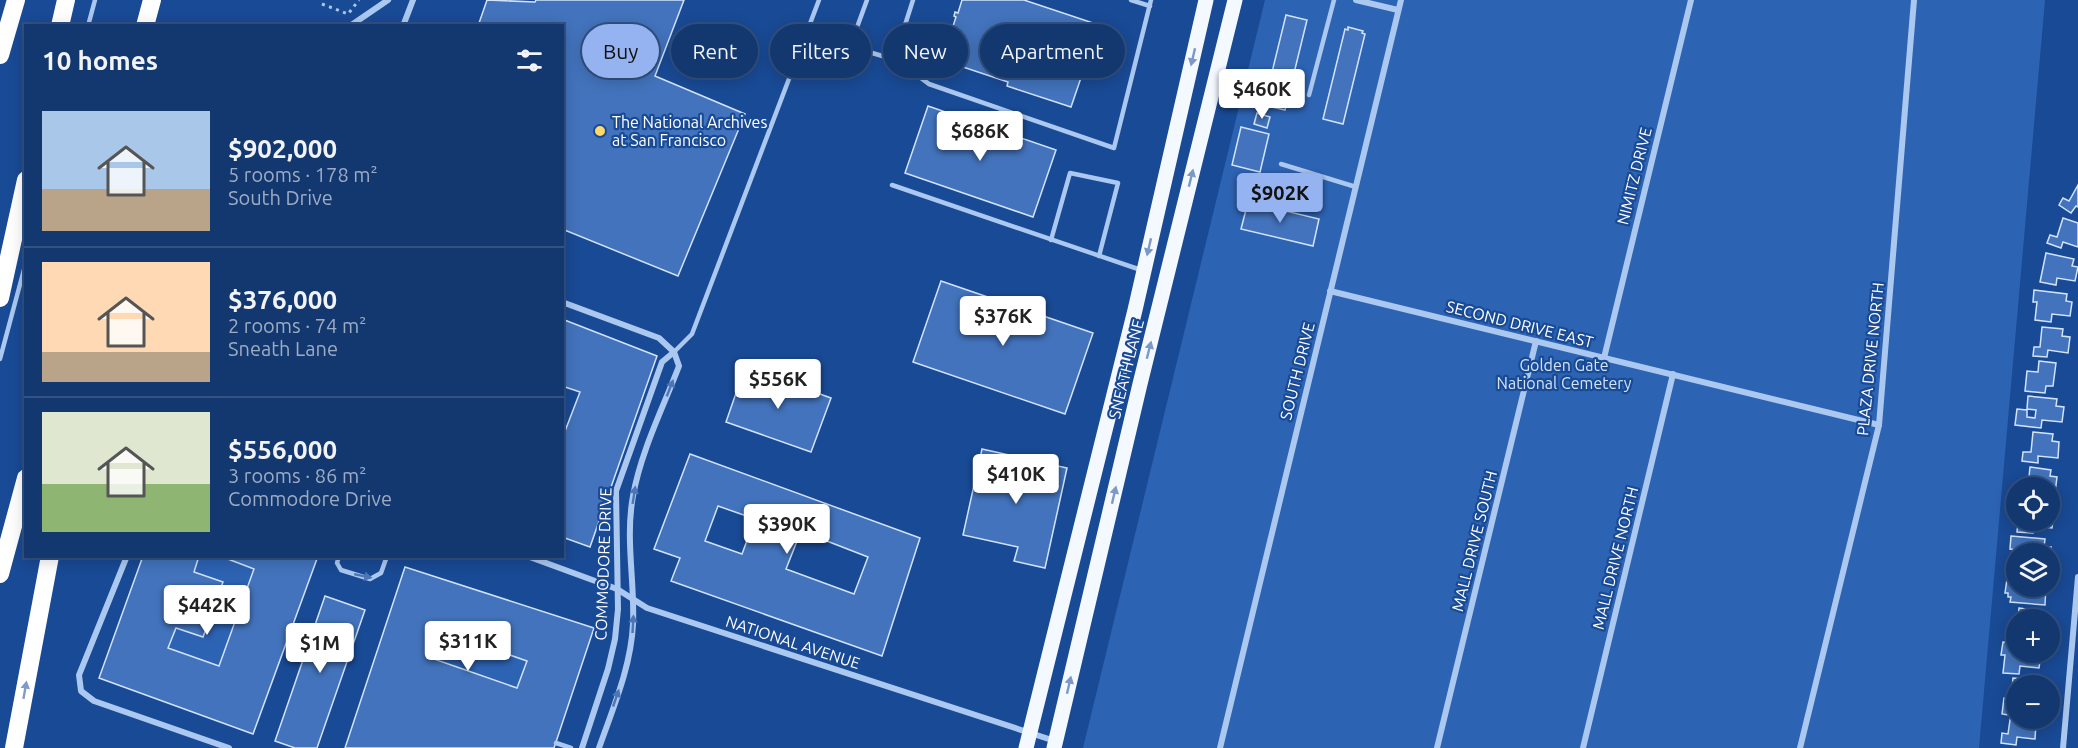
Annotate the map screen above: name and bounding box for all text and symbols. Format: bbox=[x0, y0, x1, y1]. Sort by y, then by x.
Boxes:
chip: Buy bbox=[582, 24, 659, 78]
chip: Rent bbox=[671, 24, 758, 78]
chip: Filters bbox=[770, 24, 871, 78]
chip: New bbox=[883, 24, 968, 78]
chip: Apartment bbox=[980, 24, 1125, 78]
icon: filters bbox=[513, 44, 546, 77]
text: 10 homes bbox=[42, 46, 158, 75]
one-way arrow bbox=[1187, 48, 1197, 66]
pin: $460K bbox=[1220, 69, 1304, 120]
text: $460K bbox=[1233, 77, 1291, 100]
pin: $686K bbox=[938, 111, 1022, 162]
place label: The National Archives at San Francisco bbox=[612, 113, 767, 149]
text: $686K bbox=[951, 119, 1009, 142]
marker: The National Archives at San Francisco bbox=[593, 124, 607, 138]
street label: NIMITZ DRIVE bbox=[1613, 125, 1655, 227]
text: $902,000 bbox=[228, 134, 337, 163]
icon: home bbox=[90, 135, 162, 207]
text: 5 rooms · 178 m² bbox=[228, 163, 378, 186]
one-way arrow bbox=[1187, 169, 1197, 187]
pin: $902K bbox=[1238, 173, 1322, 224]
text: $902K bbox=[1251, 181, 1309, 204]
text: South Drive bbox=[228, 186, 333, 209]
one-way arrow bbox=[1144, 238, 1153, 257]
street label: PLAZA DRIVE NORTH bbox=[1853, 281, 1887, 437]
text: $376,000 bbox=[228, 285, 337, 314]
icon: home bbox=[90, 286, 162, 358]
pin: $376K bbox=[961, 296, 1045, 347]
street label: SECOND DRIVE EAST bbox=[1445, 297, 1595, 351]
text: $376K bbox=[974, 304, 1032, 327]
text: 2 rooms · 74 m² bbox=[228, 314, 366, 337]
street label: SNEATH LANE bbox=[1105, 317, 1147, 420]
street label: SOUTH DRIVE bbox=[1276, 320, 1318, 422]
text: Sneath Lane bbox=[228, 337, 338, 360]
one-way arrow bbox=[1144, 341, 1154, 359]
park label: Golden Gate National Cemetery bbox=[1497, 356, 1632, 392]
pin: $556K bbox=[736, 359, 820, 410]
text: $556K bbox=[749, 367, 807, 390]
one-way arrow bbox=[666, 379, 676, 397]
text: $556,000 bbox=[228, 435, 337, 464]
icon: home bbox=[90, 436, 162, 508]
pin: $410K bbox=[974, 454, 1058, 505]
text: $410K bbox=[987, 462, 1045, 485]
text: 3 rooms · 86 m² bbox=[228, 464, 366, 487]
street label: MALL DRIVE SOUTH bbox=[1448, 469, 1500, 613]
map controls bbox=[2006, 477, 2060, 729]
button: locate bbox=[2006, 477, 2060, 531]
one-way arrow bbox=[630, 485, 639, 504]
one-way arrow bbox=[1110, 485, 1119, 504]
street label: MALL DRIVE NORTH bbox=[1589, 485, 1641, 631]
text: Commodore Drive bbox=[228, 487, 392, 510]
street label: COMMODORE DRIVE bbox=[591, 487, 615, 641]
pin: $390K bbox=[745, 504, 829, 555]
text: $390K bbox=[758, 512, 816, 535]
button: layers bbox=[2006, 543, 2060, 597]
one-way arrow bbox=[354, 572, 373, 581]
pin: $442K bbox=[165, 585, 249, 636]
text: $442K bbox=[178, 593, 236, 616]
button: + bbox=[2006, 609, 2060, 663]
street label: NATIONAL AVENUE bbox=[724, 612, 862, 672]
one-way arrow bbox=[628, 614, 637, 633]
pin: $311K bbox=[426, 621, 510, 672]
pin: $1M bbox=[291, 623, 349, 674]
text: $311K bbox=[439, 629, 497, 652]
text: $1M bbox=[300, 631, 340, 654]
one-way arrow bbox=[1065, 675, 1075, 694]
button: − bbox=[2006, 675, 2060, 729]
one-way arrow bbox=[21, 681, 30, 700]
one-way arrow bbox=[612, 689, 622, 707]

